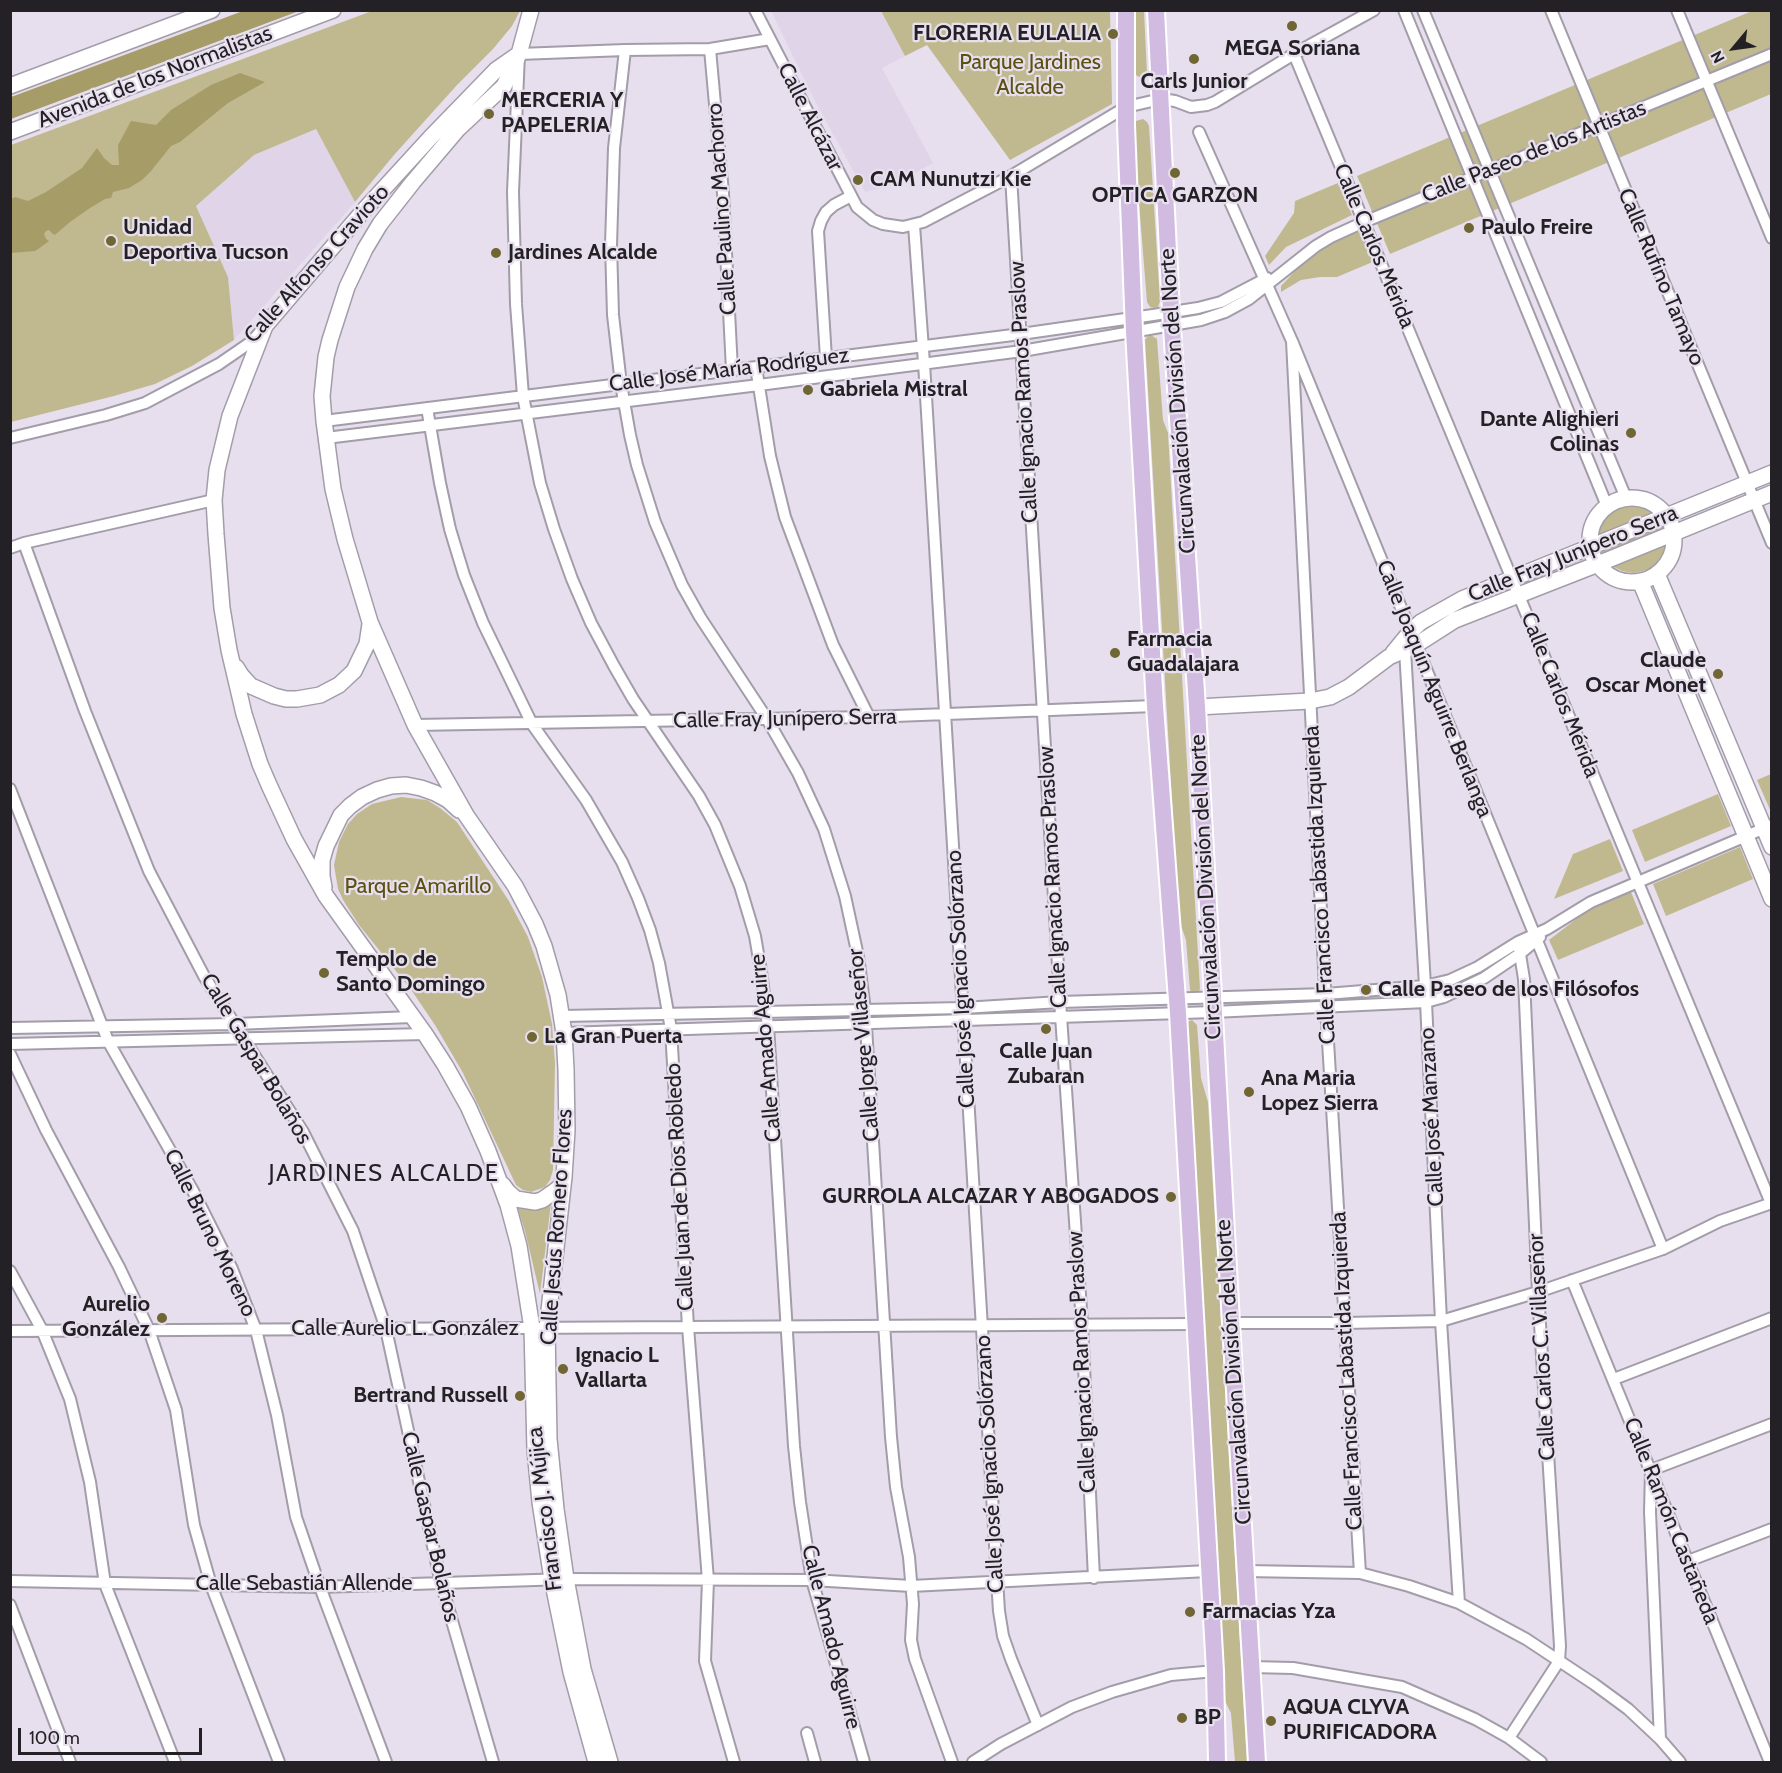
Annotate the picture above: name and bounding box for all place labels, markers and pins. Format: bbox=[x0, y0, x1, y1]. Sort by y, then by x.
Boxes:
marker: MEGA Soriana bbox=[1285, 19, 1299, 33]
place label: FLORERIA EULALIA bbox=[913, 21, 1101, 47]
marker: FLORERIA EULALIA bbox=[1106, 27, 1120, 41]
place label: MEGA Soriana bbox=[1224, 36, 1360, 62]
marker: Carls Junior bbox=[1187, 52, 1201, 66]
place label: Carls Junior bbox=[1141, 69, 1247, 95]
place label: MERCERIA Y PAPELERIA bbox=[501, 88, 623, 140]
marker: MERCERIA Y PAPELERIA bbox=[482, 107, 496, 121]
marker: OPTICA GARZON bbox=[1168, 166, 1182, 180]
place label: CAM Nunutzi Kie bbox=[870, 167, 1031, 193]
marker: CAM Nunutzi Kie bbox=[851, 173, 865, 187]
place label: OPTICA GARZON bbox=[1092, 183, 1258, 209]
place label: Unidad Deportiva Tucson bbox=[123, 215, 289, 266]
place label: Paulo Freire bbox=[1481, 215, 1593, 241]
marker: Paulo Freire bbox=[1462, 221, 1476, 235]
marker: Unidad Deportiva Tucson bbox=[104, 234, 118, 248]
place label: Jardines Alcalde bbox=[508, 240, 657, 266]
marker: Jardines Alcalde bbox=[489, 246, 503, 260]
place label: Gabriela Mistral bbox=[820, 377, 968, 403]
marker: Gabriela Mistral bbox=[801, 383, 815, 397]
place label: Dante Alighieri Colinas bbox=[1480, 407, 1619, 458]
marker: Dante Alighieri Colinas bbox=[1624, 426, 1638, 440]
place label: Farmacia Guadalajara bbox=[1127, 627, 1239, 678]
marker: Farmacia Guadalajara bbox=[1108, 646, 1122, 660]
place label: Claude Oscar Monet bbox=[1585, 648, 1706, 700]
marker: Claude Oscar Monet bbox=[1711, 667, 1725, 681]
place label: Templo de Santo Domingo bbox=[336, 947, 485, 998]
marker: Templo de Santo Domingo bbox=[317, 966, 331, 980]
place label: Calle Paseo de los Filósofos bbox=[1378, 977, 1639, 1003]
marker: Calle Paseo de los Filósofos bbox=[1359, 983, 1373, 997]
marker: Calle Juan Zubaran bbox=[1039, 1022, 1053, 1036]
place label: La Gran Puerta bbox=[544, 1024, 683, 1050]
marker: La Gran Puerta bbox=[525, 1030, 539, 1044]
place label: Calle Juan Zubaran bbox=[999, 1039, 1093, 1090]
place label: Ana Maria Lopez Sierra bbox=[1261, 1066, 1378, 1118]
marker: Ana Maria Lopez Sierra bbox=[1242, 1085, 1256, 1099]
place label: GURROLA ALCAZAR Y ABOGADOS bbox=[822, 1184, 1159, 1210]
marker: GURROLA ALCAZAR Y ABOGADOS bbox=[1164, 1190, 1178, 1204]
place label: Aurelio González bbox=[62, 1292, 150, 1344]
marker: Aurelio González bbox=[155, 1311, 169, 1325]
place label: Ignacio L Vallarta bbox=[575, 1343, 659, 1394]
marker: Ignacio L Vallarta bbox=[556, 1362, 570, 1376]
place label: Bertrand Russell bbox=[353, 1383, 508, 1409]
marker: Bertrand Russell bbox=[513, 1389, 527, 1403]
place label: Farmacias Yza bbox=[1202, 1599, 1335, 1625]
marker: Farmacias Yza bbox=[1183, 1605, 1197, 1619]
place label: AQUA CLYVA PURIFICADORA bbox=[1283, 1695, 1437, 1747]
place label: BP bbox=[1194, 1705, 1221, 1731]
marker: BP bbox=[1175, 1711, 1189, 1725]
marker: AQUA CLYVA PURIFICADORA bbox=[1264, 1714, 1278, 1728]

